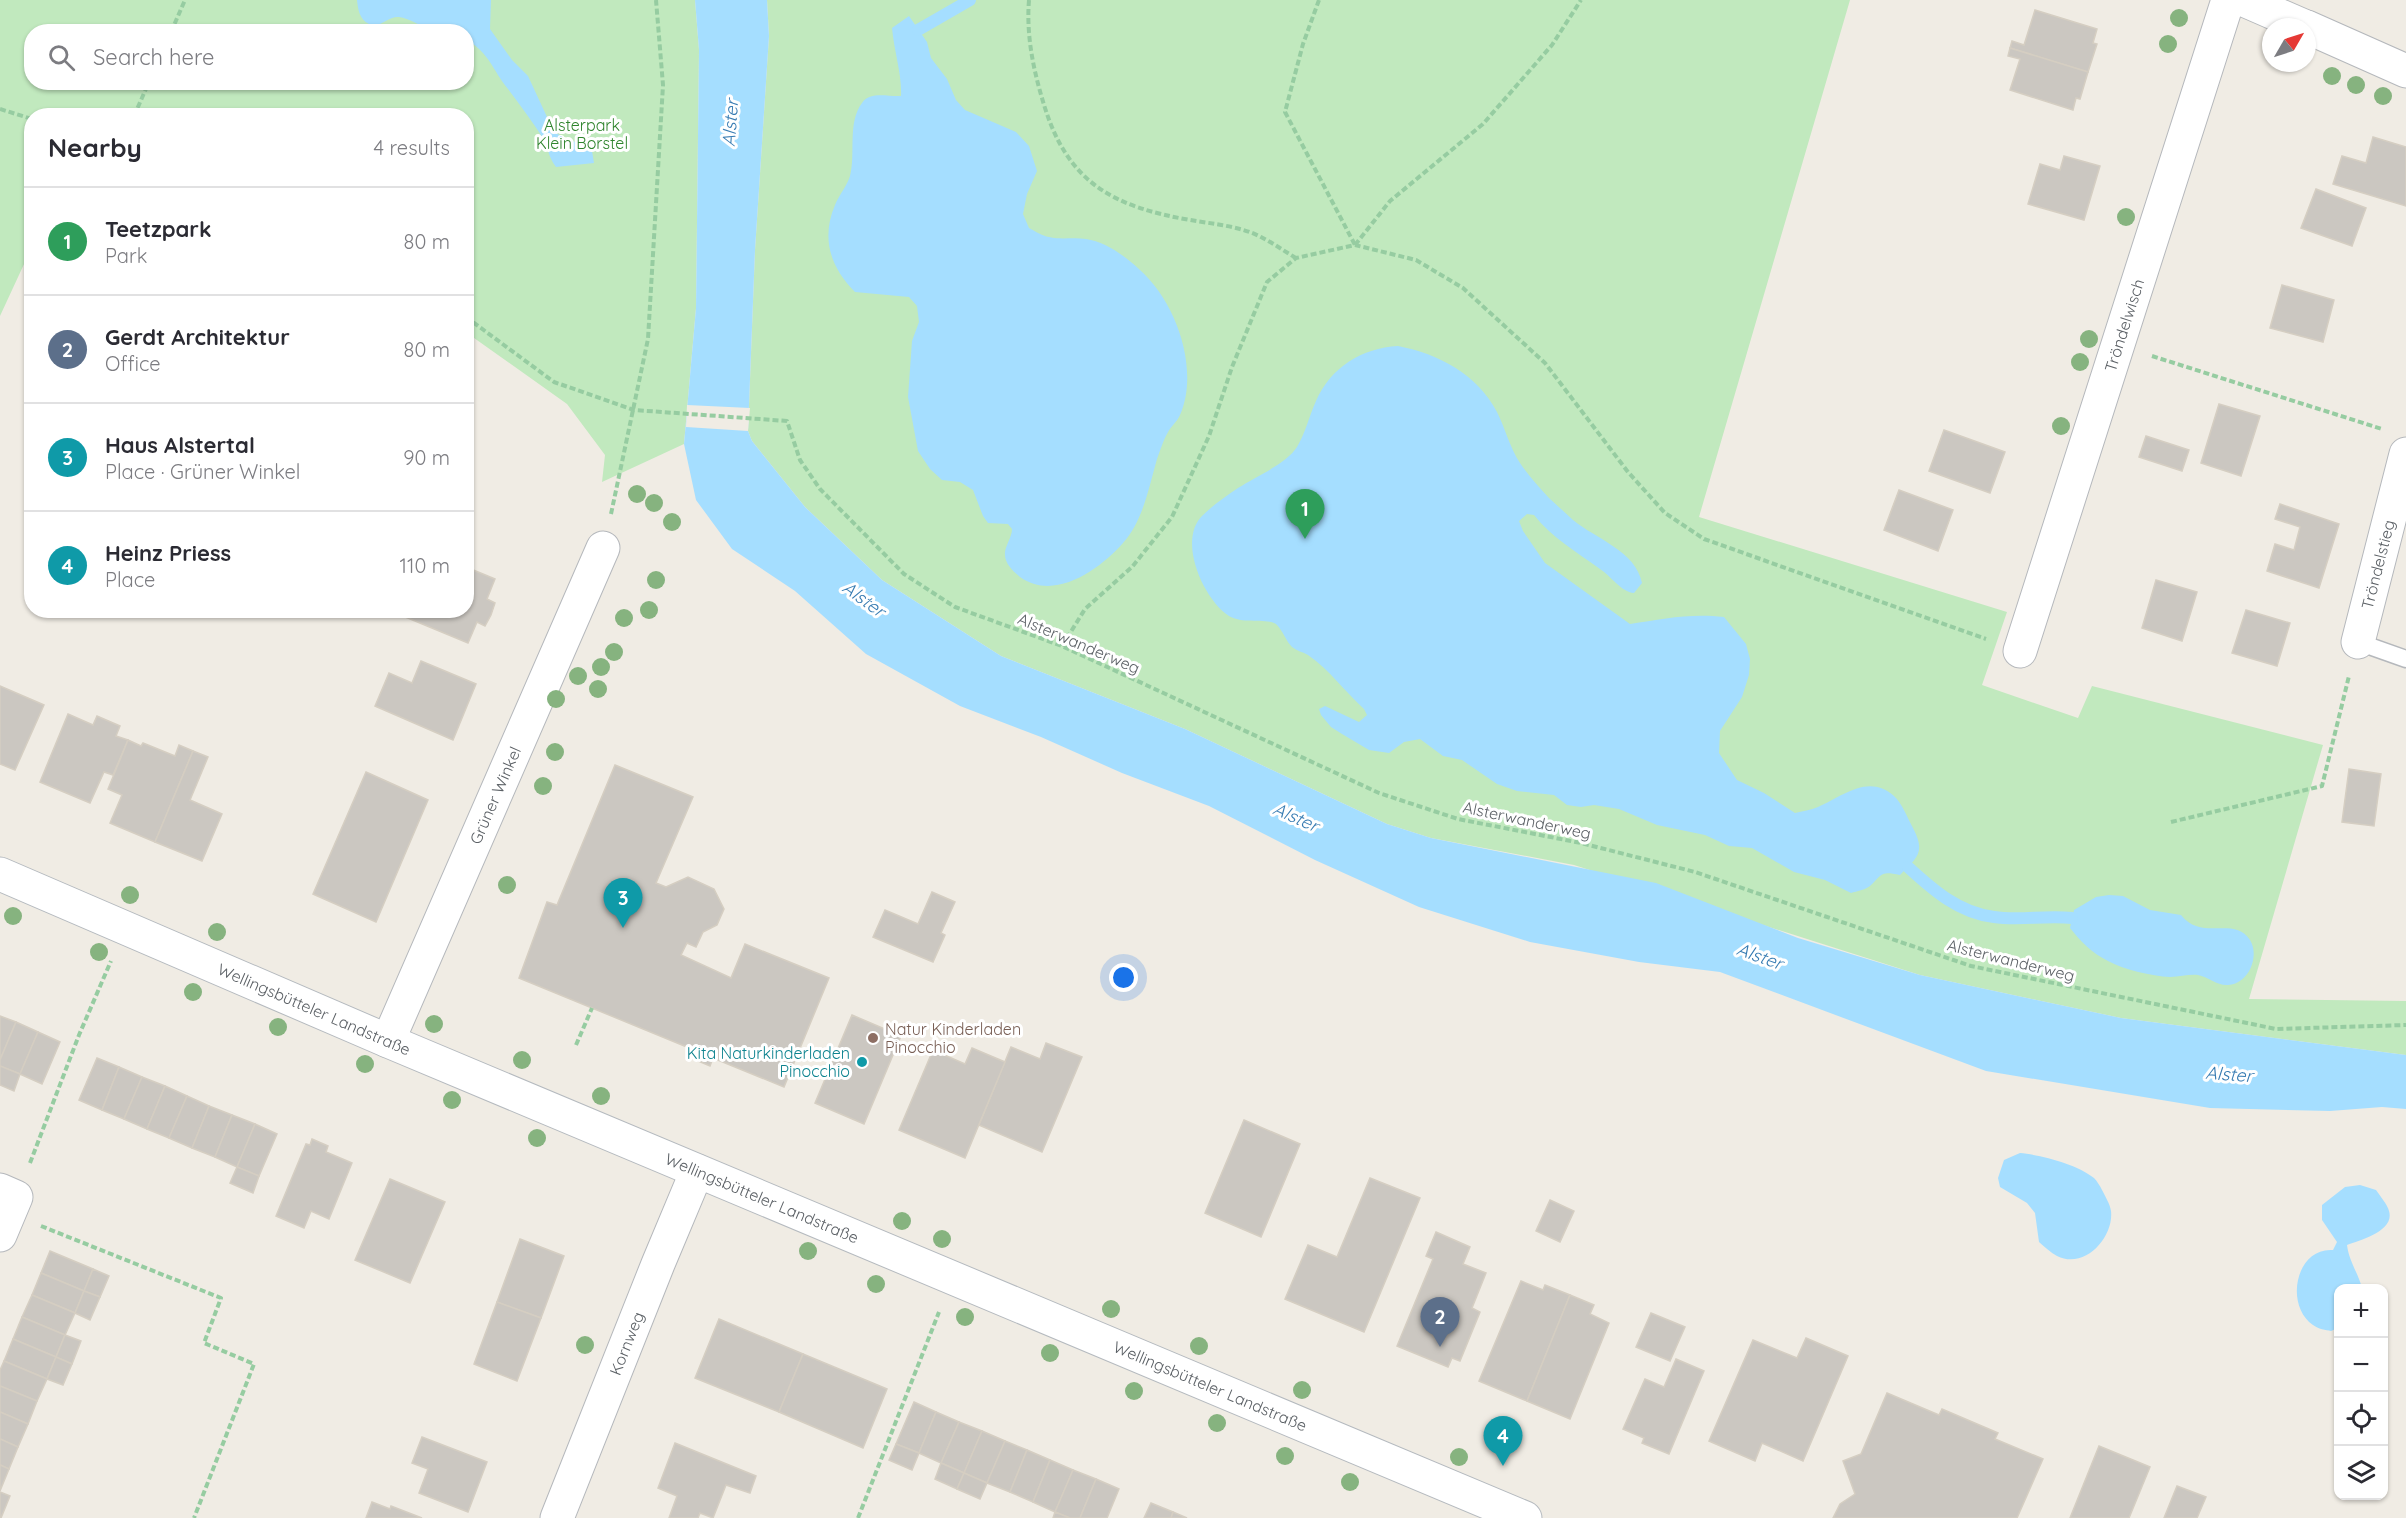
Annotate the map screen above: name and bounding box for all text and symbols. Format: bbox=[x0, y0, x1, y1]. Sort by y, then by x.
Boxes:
north arrow bbox=[2262, 18, 2316, 72]
search box bbox=[24, 24, 474, 90]
icon: search bbox=[45, 41, 78, 74]
text: Search here bbox=[93, 43, 214, 71]
water label: Alster bbox=[717, 97, 743, 147]
park label: Alsterpark Klein Borstel bbox=[536, 115, 628, 153]
text: Nearby bbox=[48, 131, 142, 164]
text: 4 results bbox=[374, 135, 450, 160]
text: Teetzpark bbox=[105, 215, 211, 243]
text: 1 bbox=[64, 229, 71, 254]
text: 80 m bbox=[404, 229, 450, 254]
text: Park bbox=[105, 243, 147, 268]
street label: Tröndelwisch bbox=[2100, 276, 2148, 374]
text: Gerdt Architektur bbox=[105, 323, 290, 351]
text: 2 bbox=[62, 337, 73, 362]
text: 80 m bbox=[404, 337, 450, 362]
text: Office bbox=[105, 351, 161, 376]
text: Haus Alstertal bbox=[105, 431, 255, 459]
text: 3 bbox=[62, 445, 73, 470]
text: 90 m bbox=[403, 445, 450, 470]
text: Place · Grüner Winkel bbox=[105, 459, 300, 484]
pin: 1 bbox=[1286, 490, 1324, 539]
street label: Tröndelstieg bbox=[2357, 518, 2399, 611]
text: Heinz Priess bbox=[105, 539, 231, 567]
text: 4 bbox=[62, 553, 73, 578]
text: 110 m bbox=[400, 553, 450, 578]
text: Place bbox=[105, 567, 155, 592]
water label: Alster bbox=[838, 576, 892, 623]
street label: Alsterwanderweg bbox=[1015, 608, 1143, 678]
street label: Grüner Winkel bbox=[465, 744, 525, 847]
water label: Alster bbox=[1270, 797, 1324, 838]
street label: Alsterwanderweg bbox=[1461, 797, 1593, 843]
pin: 3 bbox=[604, 878, 642, 928]
street label: Alsterwanderweg bbox=[1945, 935, 2077, 985]
water label: Alster bbox=[1734, 937, 1788, 976]
street label: Wellingsbütteler Landstraße bbox=[215, 959, 414, 1059]
your location bbox=[1109, 963, 1138, 992]
place label: Natur Kinderladen Pinocchio bbox=[885, 1019, 1021, 1057]
marker: Natur Kinderladen Pinocchio bbox=[866, 1031, 880, 1045]
place label: Kita Naturkinderladen Pinocchio bbox=[687, 1043, 850, 1081]
marker: Kita Naturkinderladen Pinocchio bbox=[855, 1055, 869, 1069]
water label: Alster bbox=[2205, 1061, 2255, 1087]
street label: Wellingsbütteler Landstraße bbox=[662, 1148, 862, 1247]
map controls bbox=[2334, 1284, 2388, 1500]
button: + bbox=[2334, 1284, 2388, 1338]
pin: 2 bbox=[1420, 1298, 1460, 1347]
street label: Kornweg bbox=[605, 1309, 648, 1378]
street label: Wellingsbütteler Landstraße bbox=[1110, 1336, 1310, 1435]
button: − bbox=[2334, 1338, 2388, 1392]
button: locate bbox=[2334, 1392, 2388, 1446]
pin: 4 bbox=[1484, 1416, 1522, 1466]
button: layers bbox=[2334, 1446, 2388, 1500]

